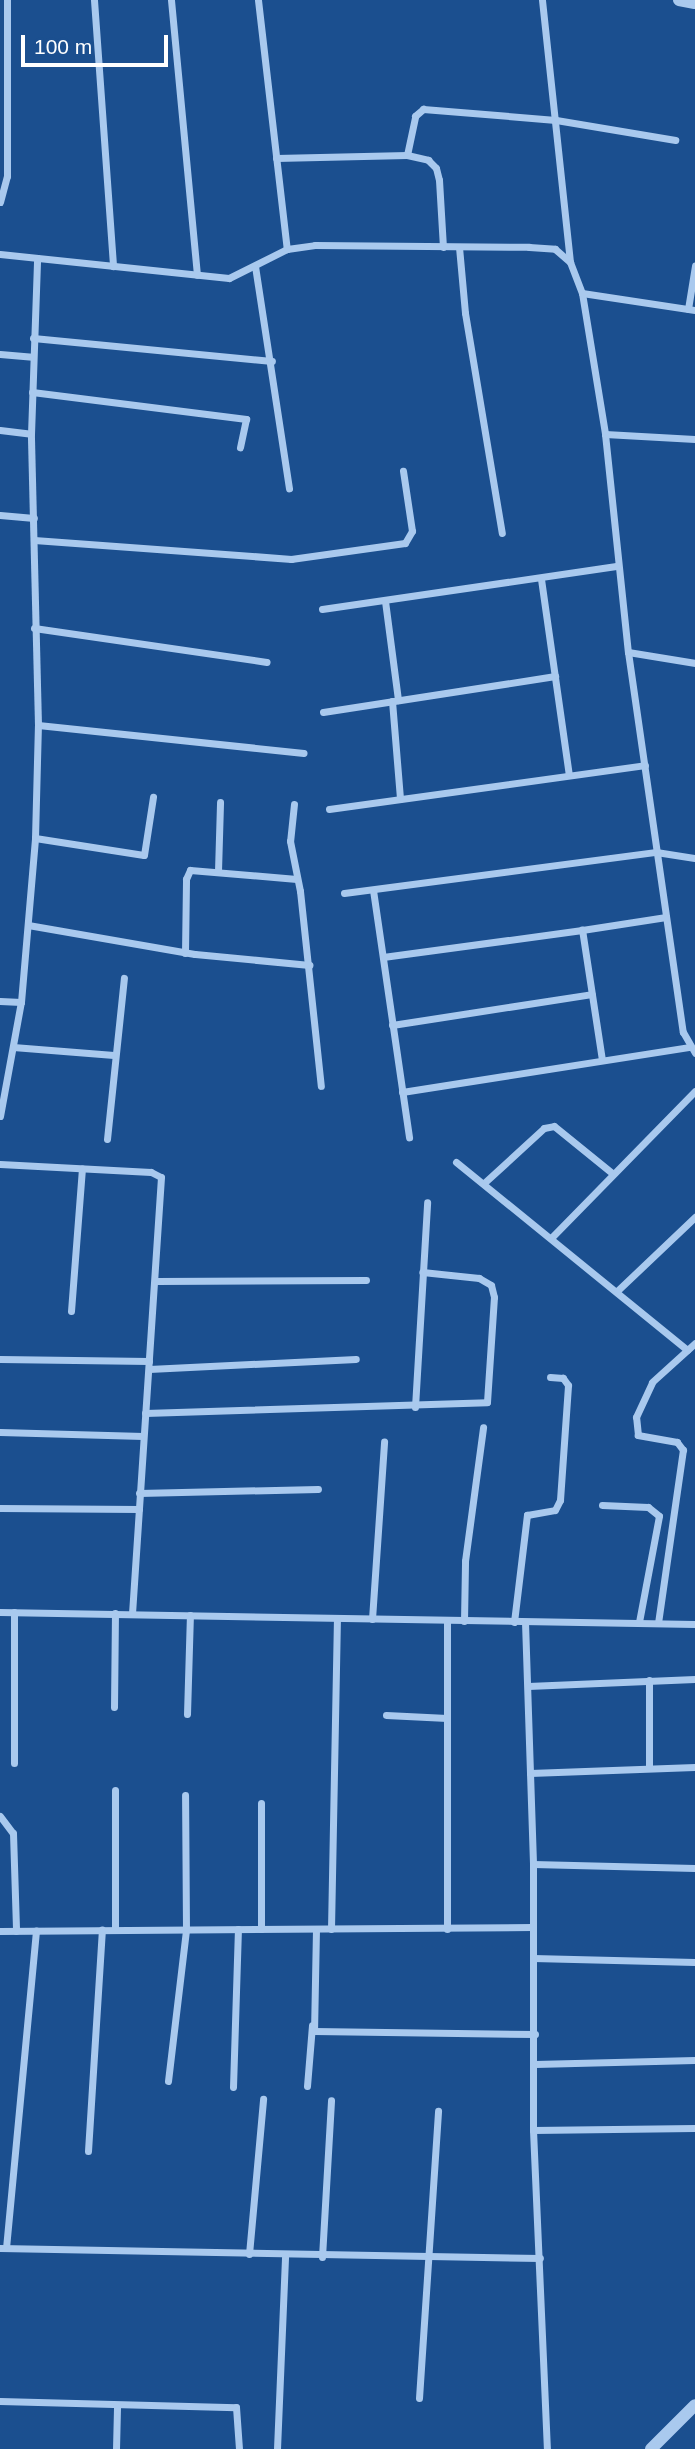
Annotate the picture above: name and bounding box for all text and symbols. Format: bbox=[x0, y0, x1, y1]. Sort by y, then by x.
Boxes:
scale bar bbox=[24, 21, 172, 65]
text: 100 m bbox=[34, 35, 92, 58]

